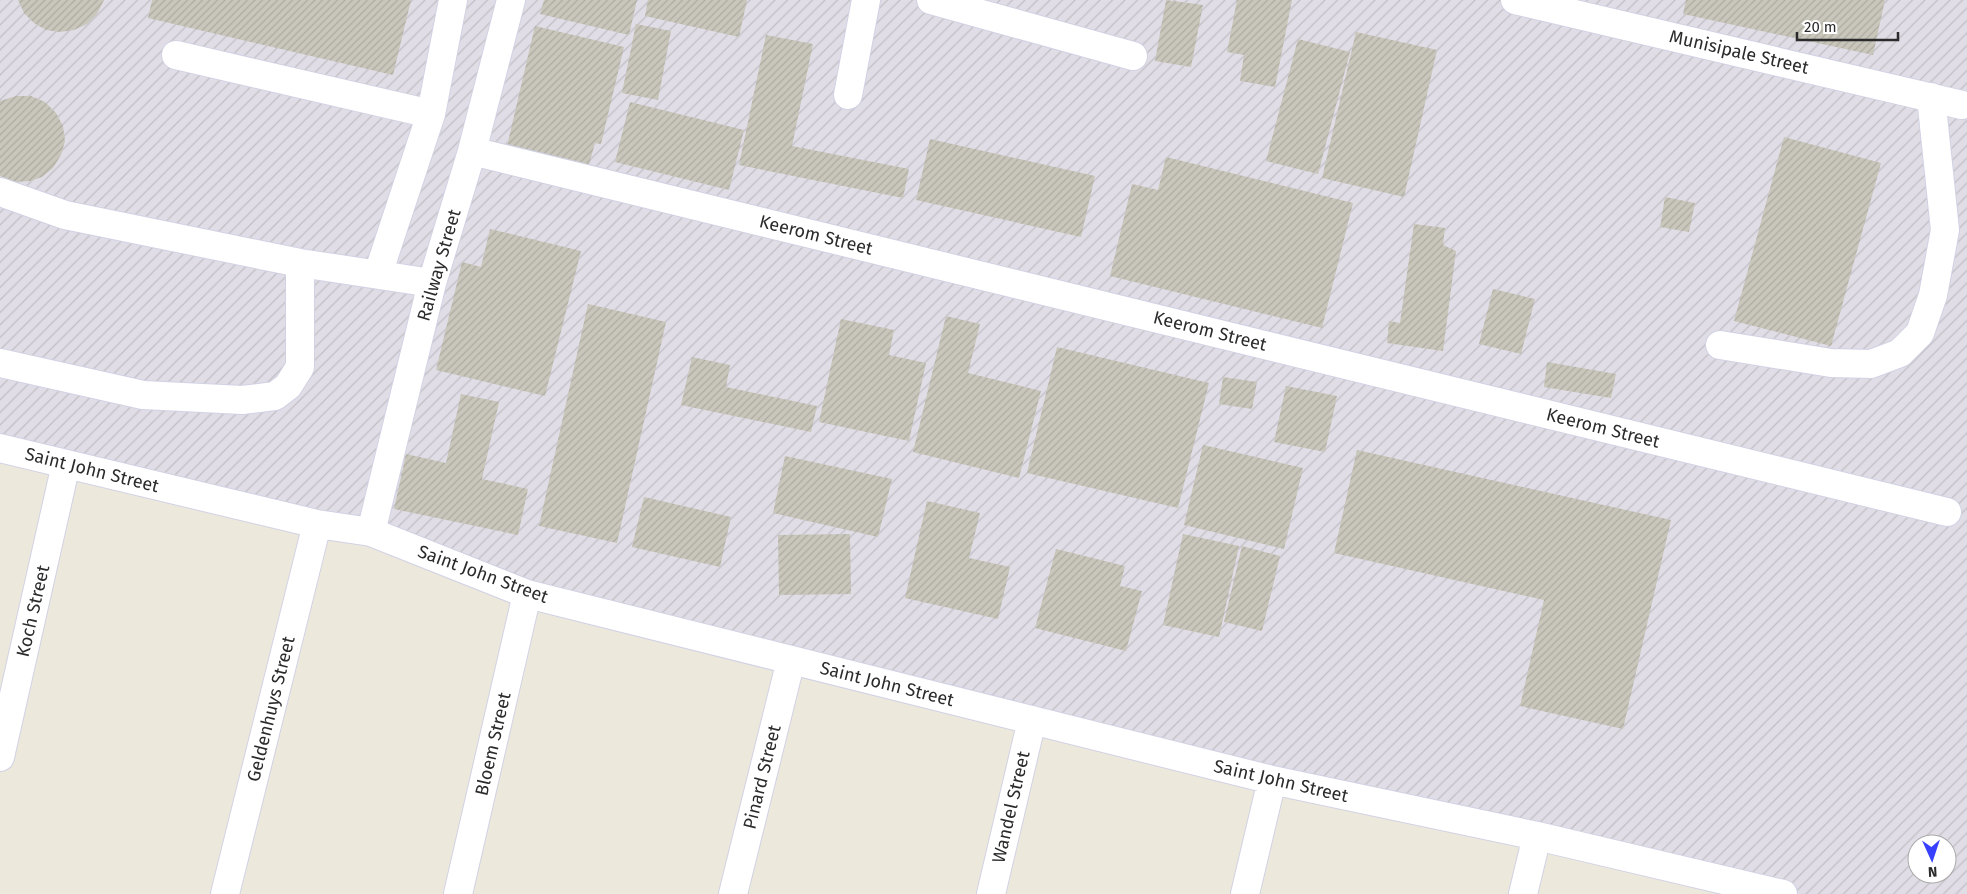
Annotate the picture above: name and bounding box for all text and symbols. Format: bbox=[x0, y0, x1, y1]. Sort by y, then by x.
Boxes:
scale bar bbox=[1797, 10, 1898, 42]
text: 20 m bbox=[1804, 18, 1837, 36]
street label: Munisipale Street bbox=[1667, 25, 1811, 79]
street label: Railway Street bbox=[413, 206, 466, 324]
street label: Keerom Street bbox=[757, 210, 875, 260]
street label: Keerom Street bbox=[1151, 306, 1269, 356]
street label: Keerom Street bbox=[1544, 403, 1662, 453]
street label: Saint John Street bbox=[23, 443, 162, 497]
street label: Saint John Street bbox=[415, 540, 552, 608]
street label: Koch Street bbox=[12, 562, 54, 659]
street label: Geldenhuys Street bbox=[242, 633, 300, 784]
street label: Saint John Street bbox=[818, 657, 957, 711]
street label: Bloem Street bbox=[470, 690, 516, 798]
street label: Pinard Street bbox=[738, 722, 786, 831]
street label: Wandel Street bbox=[987, 748, 1035, 865]
street label: Saint John Street bbox=[1212, 755, 1351, 807]
north arrow bbox=[1907, 834, 1957, 884]
text: N bbox=[1928, 863, 1938, 880]

